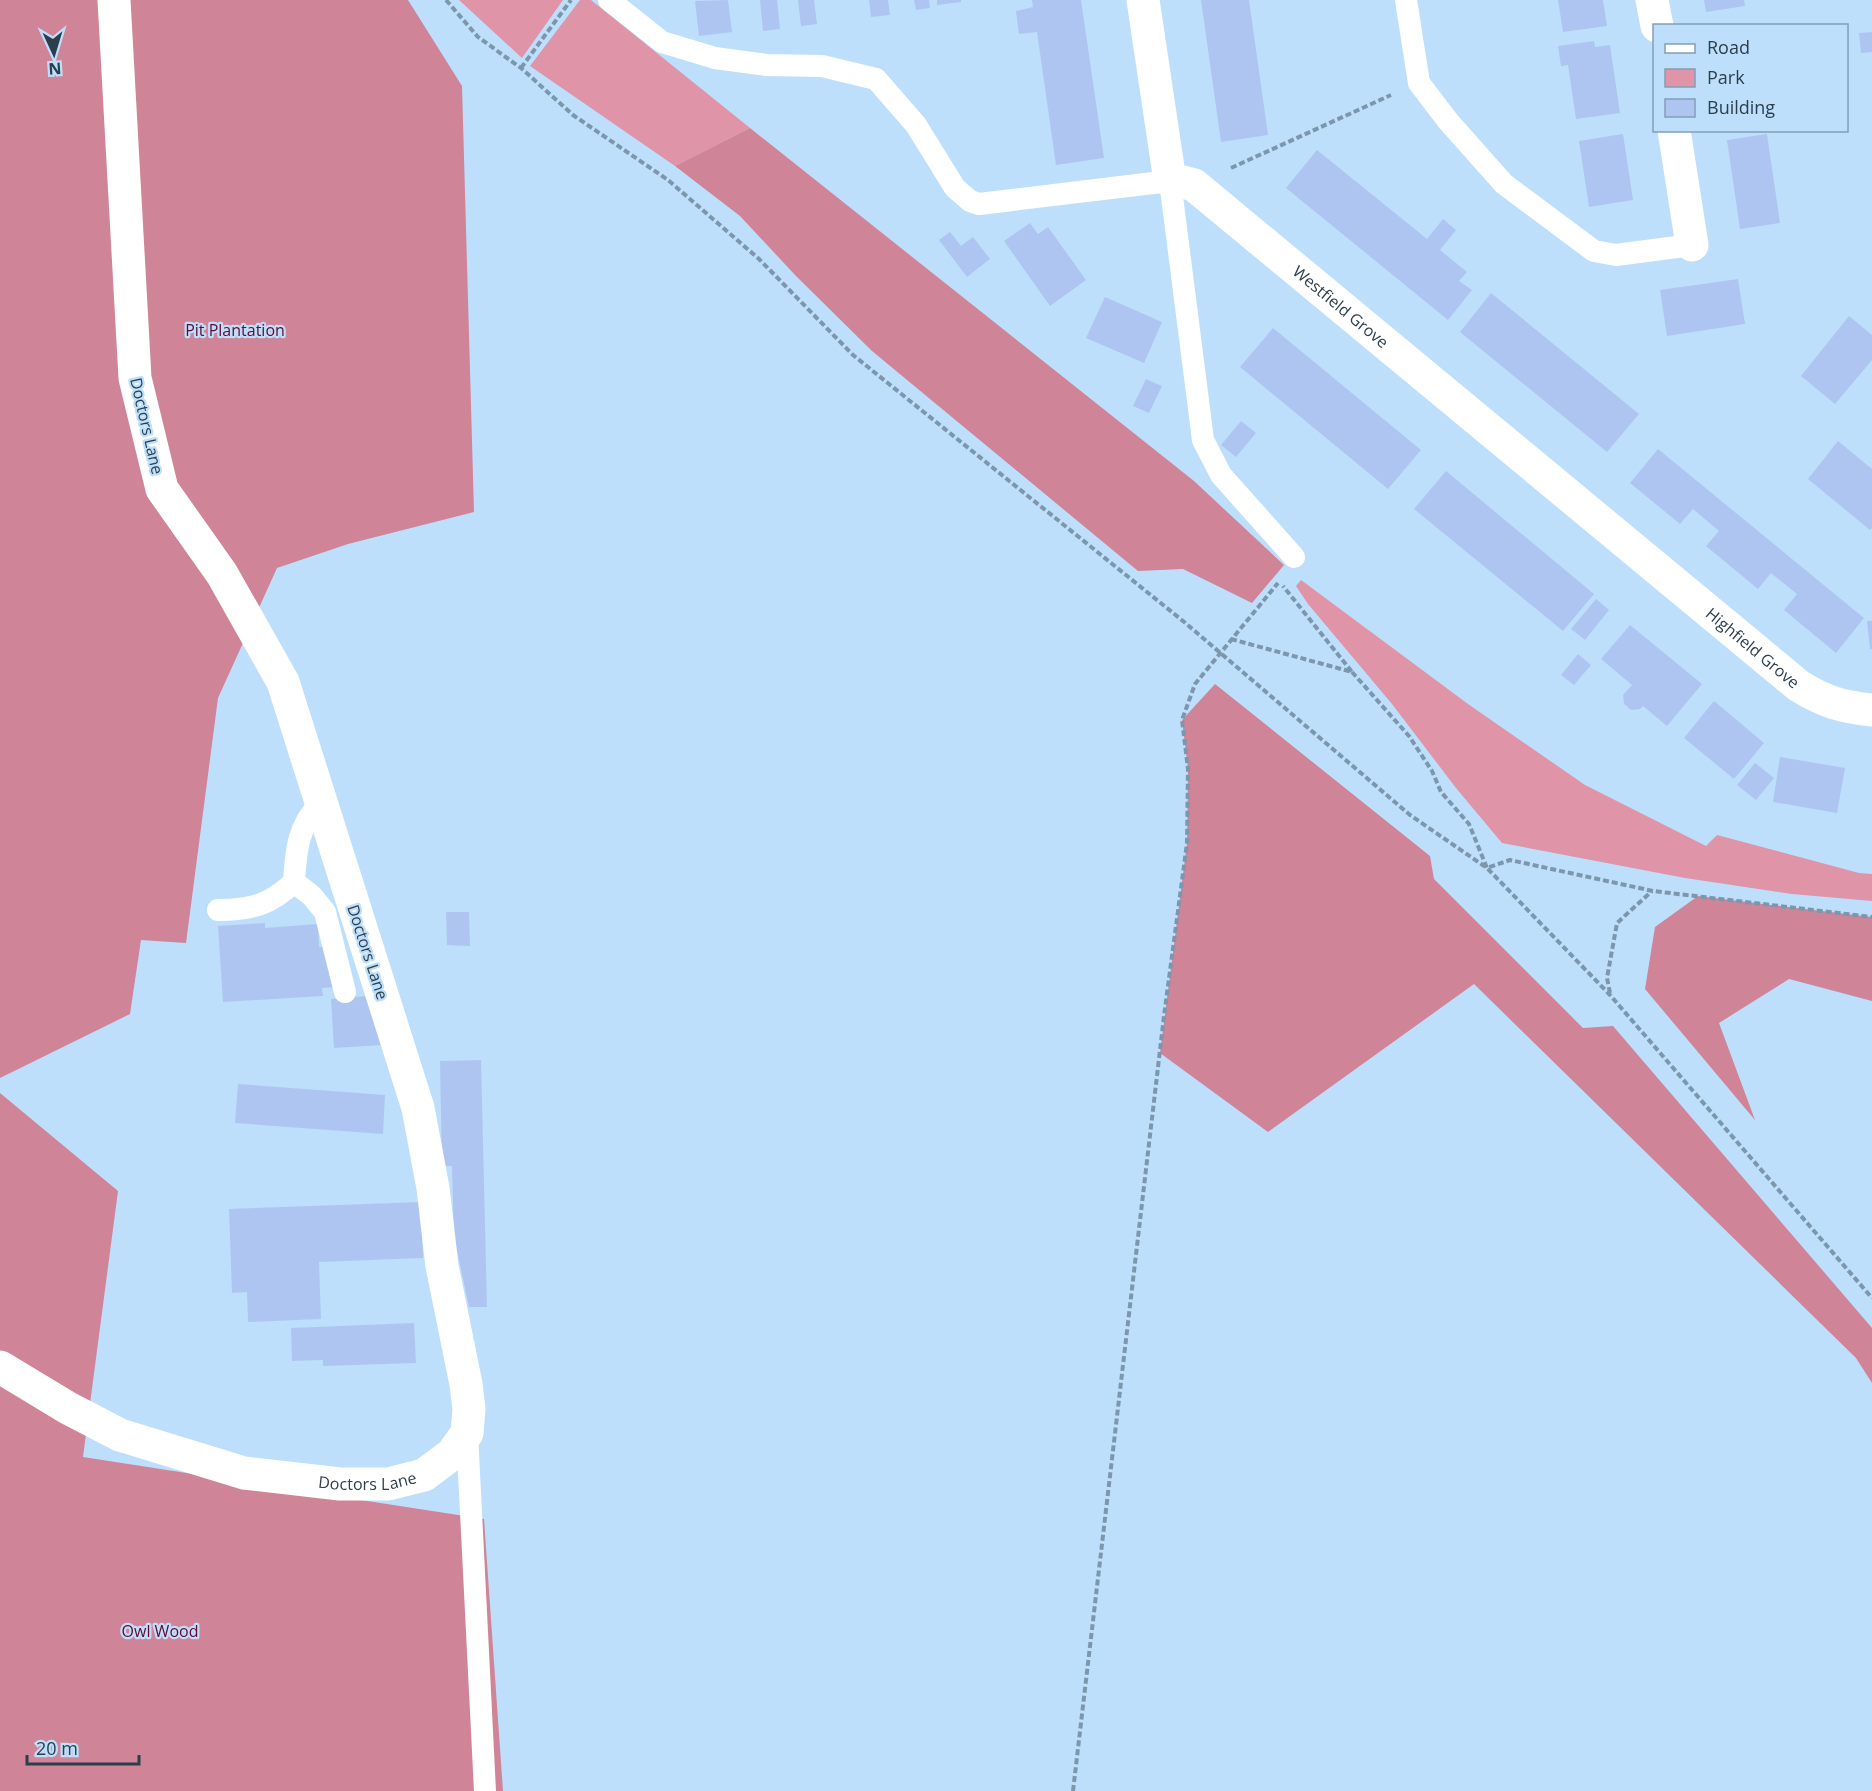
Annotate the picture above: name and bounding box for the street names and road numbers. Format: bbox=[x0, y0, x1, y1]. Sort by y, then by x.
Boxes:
street label: Westfield Grove bbox=[1288, 260, 1393, 353]
street label: Doctors Lane bbox=[125, 375, 169, 477]
street label: Highfield Grove bbox=[1701, 602, 1804, 693]
street label: Doctors Lane bbox=[342, 902, 394, 1002]
street label: Doctors Lane bbox=[317, 1466, 419, 1495]

